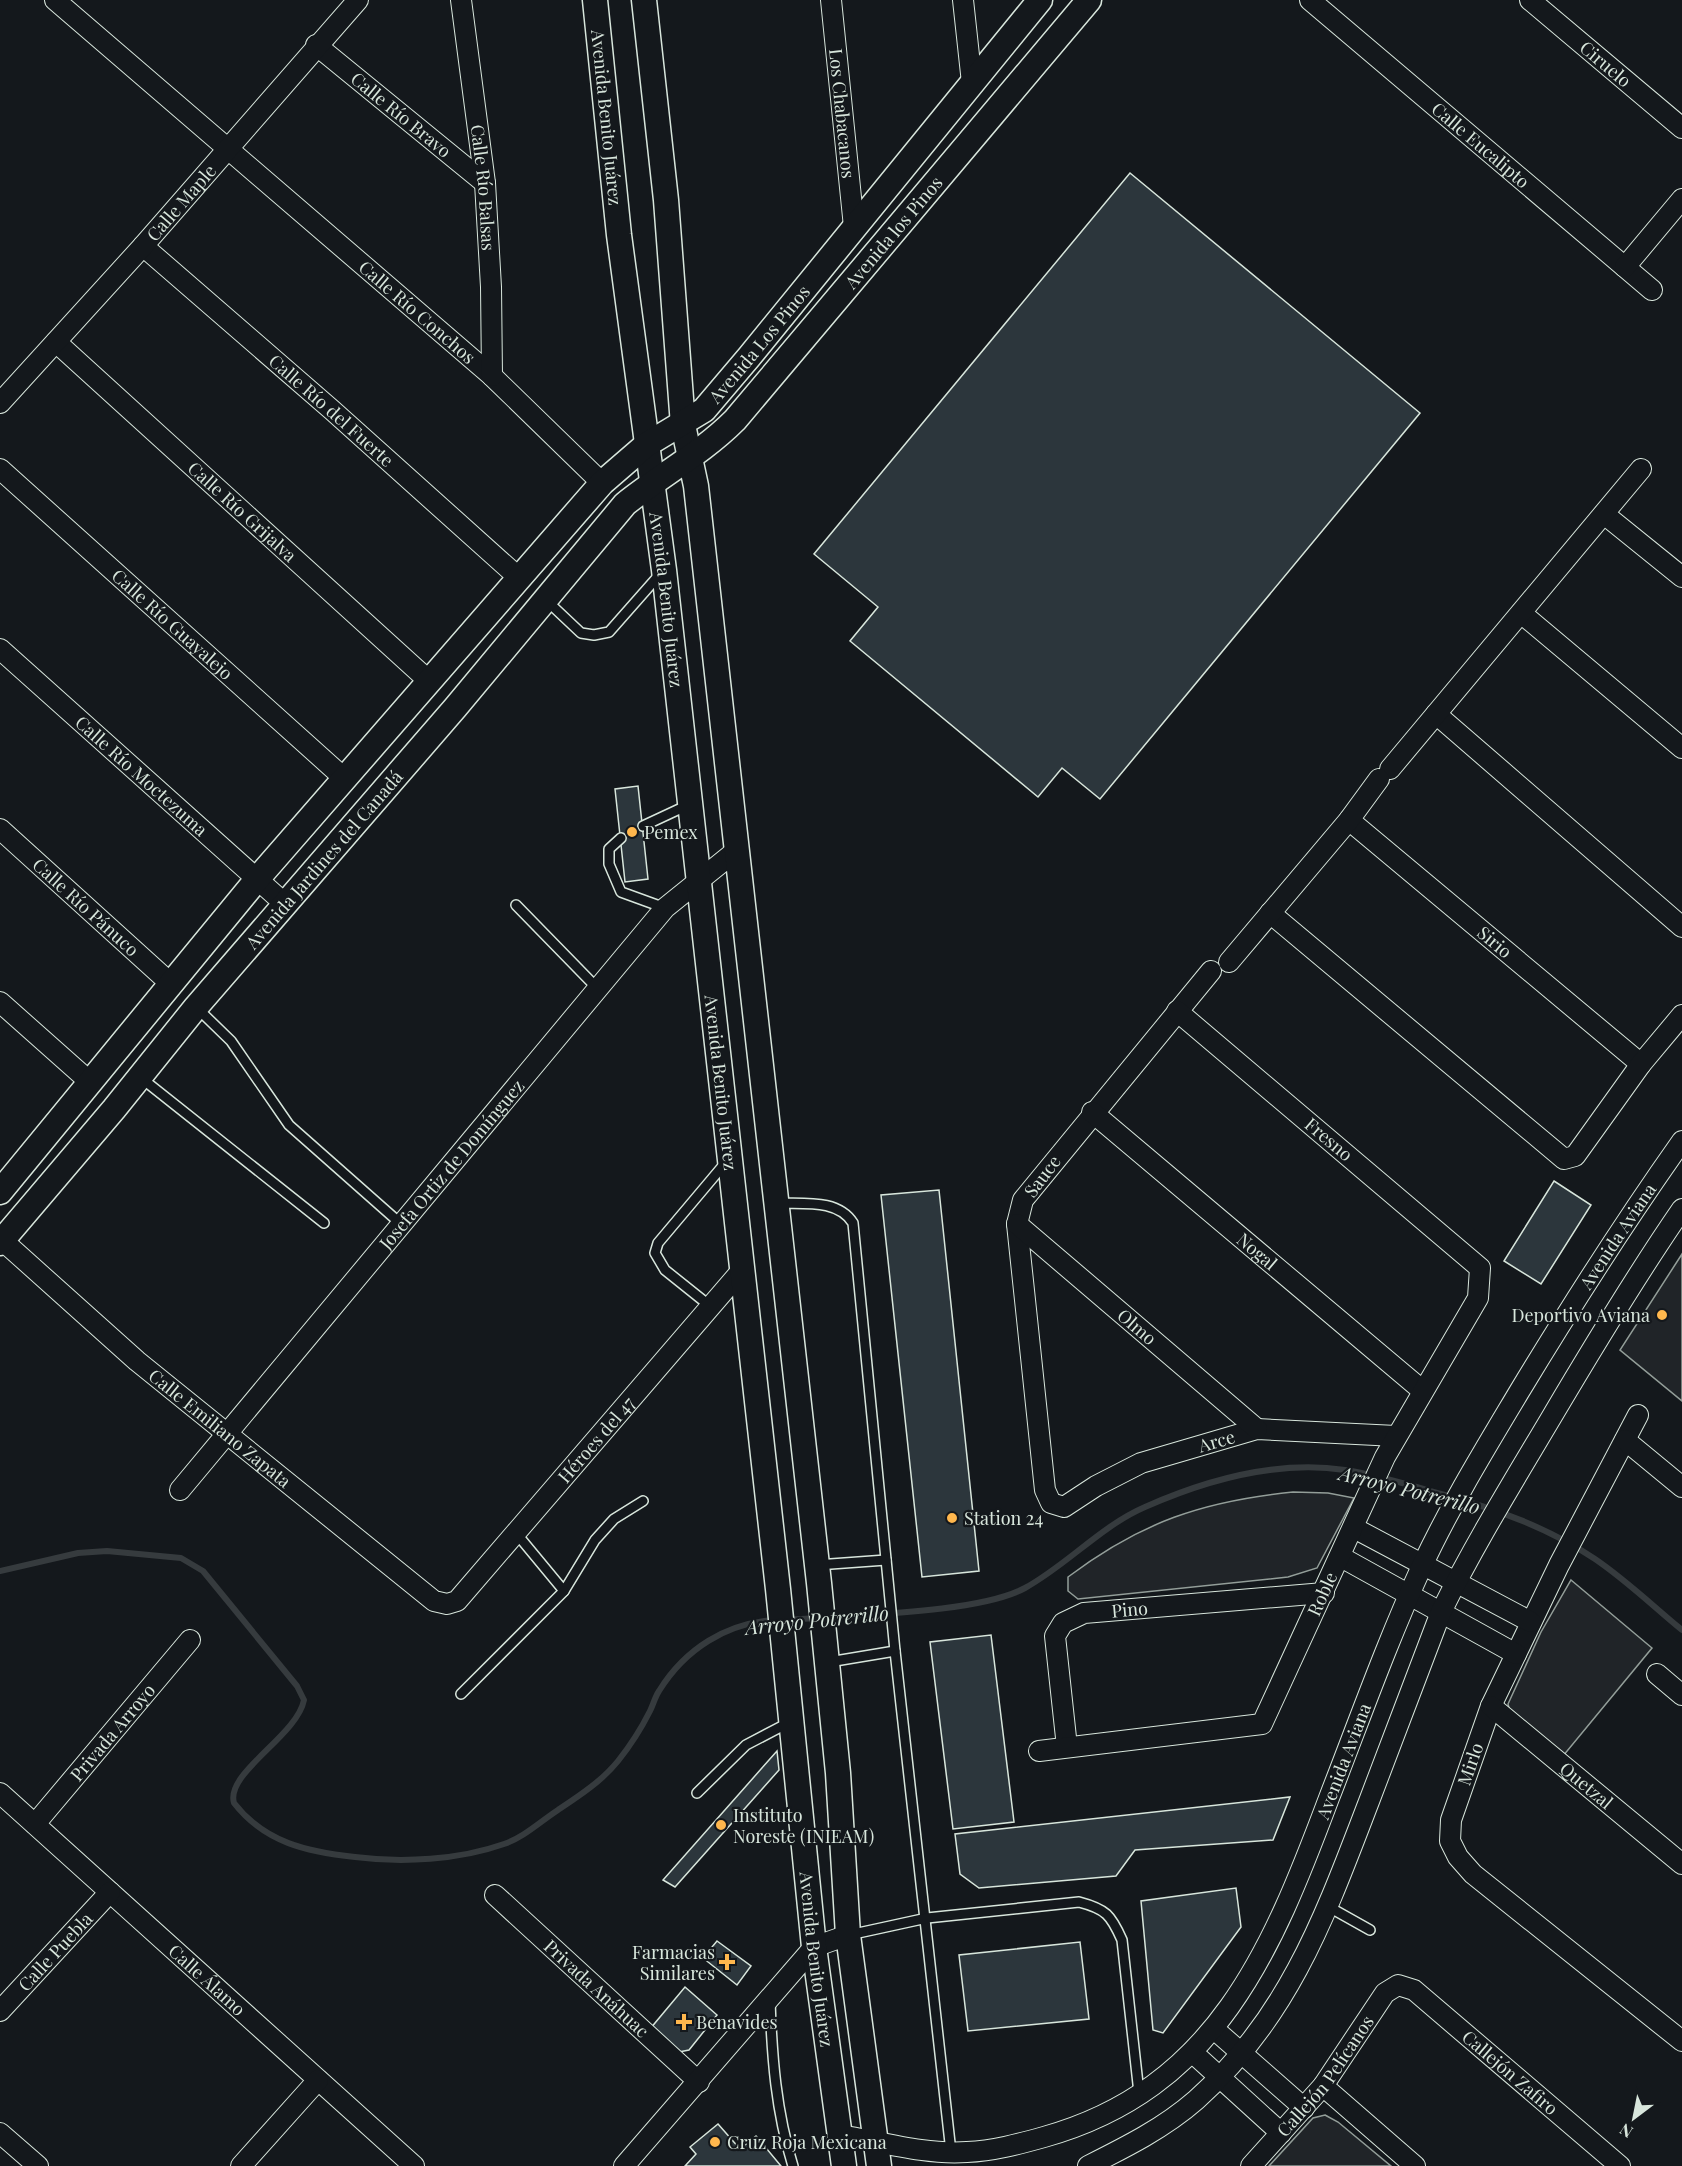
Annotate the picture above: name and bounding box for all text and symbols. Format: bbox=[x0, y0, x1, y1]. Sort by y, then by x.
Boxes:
street label: Avenida Benito Juárez bbox=[586, 27, 628, 206]
street label: Ciruelo bbox=[1575, 35, 1637, 92]
street label: Los Chabacanos bbox=[824, 47, 861, 180]
street label: Calle Río Bravo bbox=[346, 66, 456, 163]
street label: Calle Eucalipto bbox=[1427, 96, 1535, 193]
street label: Calle Río Balsas bbox=[465, 123, 501, 251]
street label: Calle Maple bbox=[141, 159, 221, 246]
street label: Avenida los Pinos bbox=[838, 171, 948, 294]
street label: Calle Río Conchos bbox=[354, 255, 481, 369]
street label: Avenida Los Pinos bbox=[702, 280, 815, 409]
street label: Calle Río del Fuerte bbox=[264, 349, 399, 472]
street label: Calle Río Grijalva bbox=[183, 456, 302, 567]
street label: Avenida Benito Juárez bbox=[644, 510, 689, 689]
street label: Calle Río Guayalejo bbox=[107, 563, 238, 685]
street label: Calle Río Moctezuma bbox=[70, 710, 213, 841]
street label: Avenida Jardines del Canadá bbox=[239, 765, 408, 955]
place label: Pemex bbox=[644, 820, 698, 844]
marker: Pemex bbox=[625, 825, 639, 839]
street label: Calle Río Pánuco bbox=[28, 852, 144, 961]
street label: Sirio bbox=[1472, 920, 1517, 963]
street label: Avenida Benito Juárez bbox=[700, 993, 743, 1172]
street label: Josefa Ortiz de Domínguez bbox=[373, 1074, 529, 1255]
street label: Fresno bbox=[1300, 1112, 1358, 1166]
street label: Sauce bbox=[1018, 1150, 1066, 1202]
street label: Avenida Aviana bbox=[1573, 1178, 1661, 1295]
street label: Nogal bbox=[1232, 1227, 1282, 1275]
street label: Olmo bbox=[1113, 1303, 1162, 1350]
place label: Deportivo Aviana bbox=[1511, 1303, 1650, 1327]
marker: Deportivo Aviana bbox=[1655, 1308, 1669, 1322]
street label: Calle Emiliano Zapata bbox=[144, 1363, 296, 1493]
street label: Héroes del 47 bbox=[552, 1391, 640, 1488]
street label: Arce bbox=[1195, 1424, 1238, 1458]
water label: Arroyo Potrerillo bbox=[1335, 1458, 1483, 1520]
place label: Station 24 bbox=[964, 1506, 1043, 1530]
marker: Station 24 bbox=[945, 1511, 959, 1525]
street label: Roble bbox=[1302, 1568, 1342, 1620]
street label: Pino bbox=[1111, 1596, 1149, 1623]
water label: Arroyo Potrerillo bbox=[742, 1598, 890, 1640]
street label: Privada Arroyo bbox=[64, 1678, 160, 1786]
street label: Avenida Aviana bbox=[1310, 1700, 1376, 1823]
street label: Mirlo bbox=[1452, 1739, 1488, 1788]
street label: Quetzal bbox=[1555, 1756, 1618, 1814]
place label: Instituto Noreste (INIEAM) bbox=[733, 1803, 874, 1848]
marker: Instituto Noreste (INIEAM) bbox=[714, 1818, 728, 1832]
street label: Avenida Benito Juárez bbox=[794, 1870, 840, 2048]
street label: Calle Puebla bbox=[12, 1907, 98, 1996]
street label: Privada Anáhuac bbox=[539, 1934, 655, 2043]
street label: Calle Álamo bbox=[164, 1939, 251, 2021]
place label: Farmacias Similares bbox=[632, 1940, 715, 1985]
marker: Farmacias Similares bbox=[720, 1955, 734, 1969]
place label: Benavides bbox=[696, 2010, 778, 2034]
street label: Callejón Pelícanos bbox=[1271, 2010, 1379, 2142]
marker: Benavides bbox=[677, 2015, 691, 2029]
street label: Callejón Zafiro bbox=[1457, 2024, 1563, 2120]
north arrow bbox=[1604, 2088, 1664, 2148]
text: N bbox=[1615, 2119, 1636, 2143]
place label: Cruz Roja Mexicana bbox=[727, 2130, 887, 2154]
marker: Cruz Roja Mexicana bbox=[708, 2135, 722, 2149]

